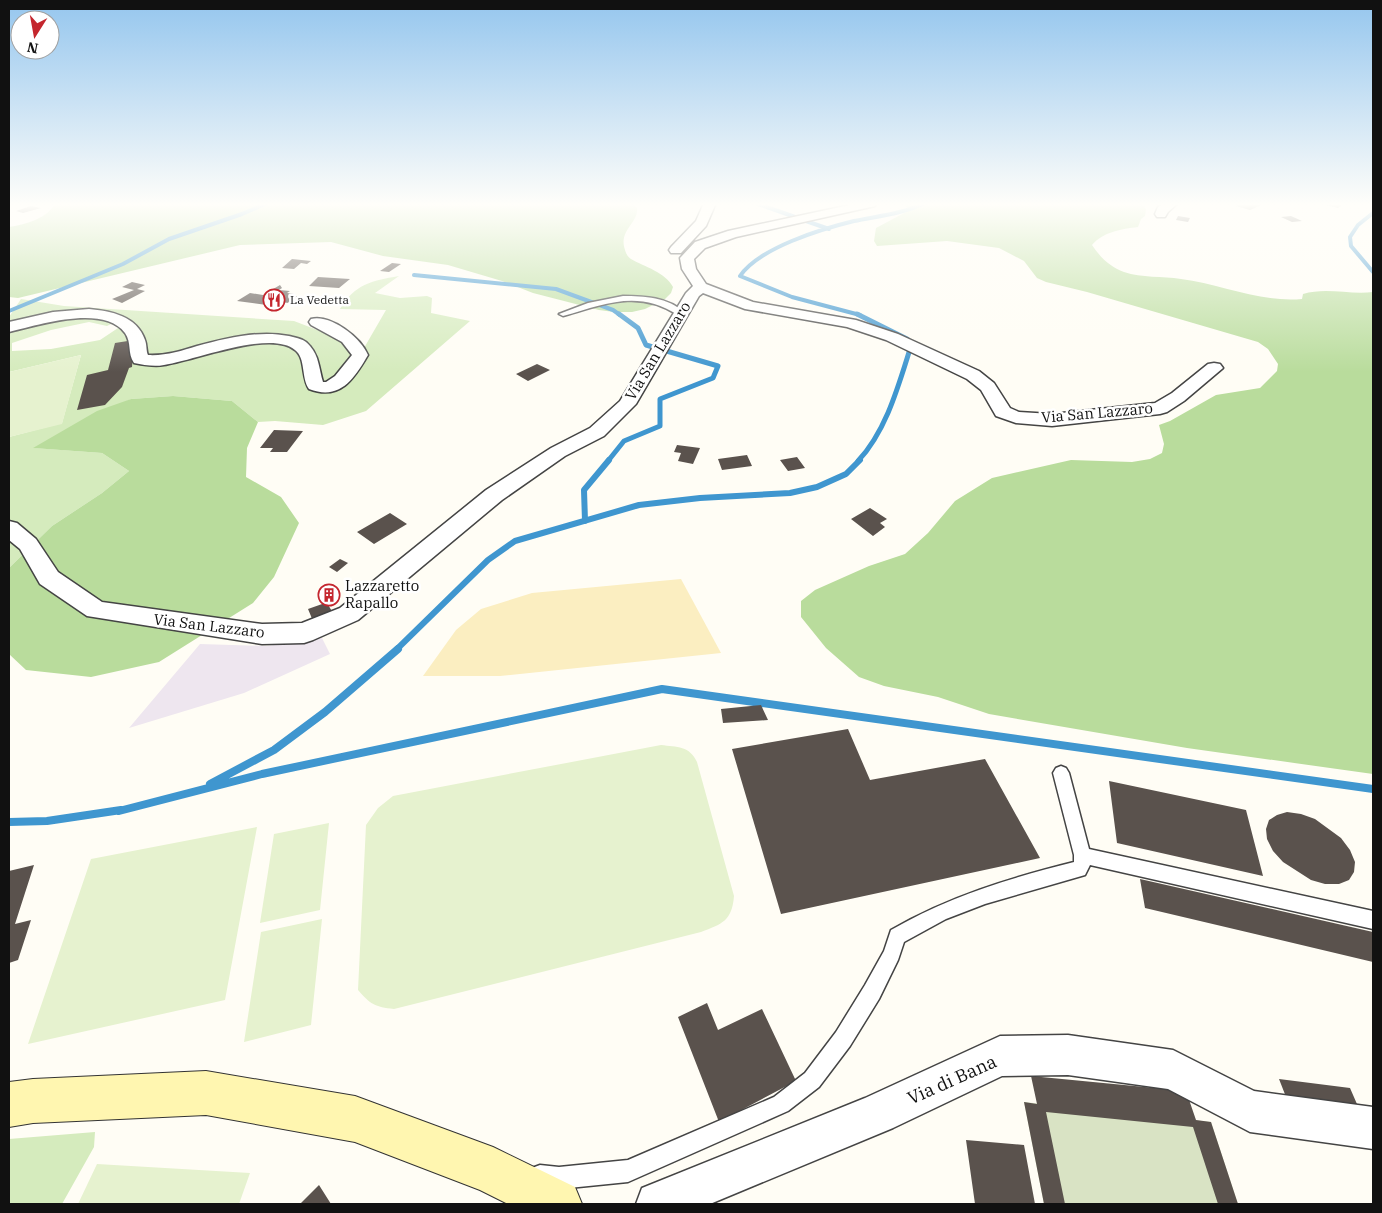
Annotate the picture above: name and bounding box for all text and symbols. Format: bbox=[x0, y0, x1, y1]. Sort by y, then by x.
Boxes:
north arrow bbox=[10, 10, 60, 60]
text: N bbox=[25, 38, 40, 58]
restaurant icon: La Vedetta bbox=[262, 288, 286, 312]
place label: La Vedetta bbox=[290, 292, 349, 307]
street label: Via San Lazzaro bbox=[621, 298, 695, 404]
street label: Via San Lazzaro bbox=[1040, 398, 1153, 427]
place label: Lazzaretto Rapallo bbox=[345, 576, 419, 612]
building icon: Lazzaretto Rapallo bbox=[317, 583, 341, 607]
street label: Via San Lazzaro bbox=[152, 609, 266, 642]
street label: Via di Bana bbox=[904, 1050, 1000, 1109]

